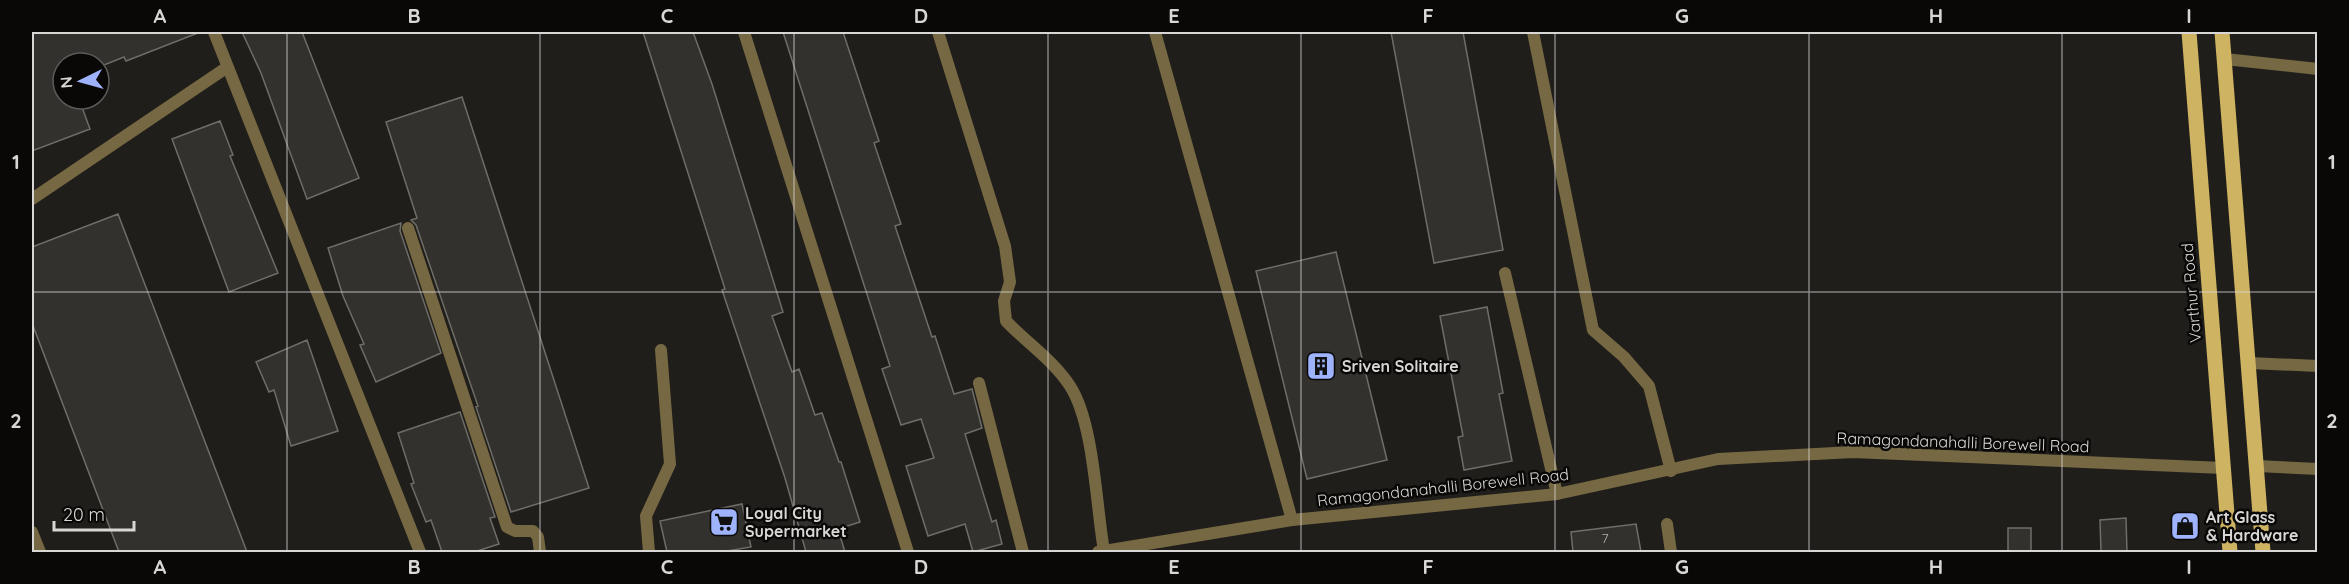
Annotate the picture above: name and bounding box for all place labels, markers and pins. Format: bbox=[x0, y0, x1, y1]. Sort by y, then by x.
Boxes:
building icon: Sriven Solitaire bbox=[1305, 350, 1337, 382]
place label: Sriven Solitaire bbox=[1342, 356, 1459, 376]
place label: Loyal City Supermarket bbox=[745, 503, 847, 541]
supermarket icon: Loyal City Supermarket bbox=[708, 506, 740, 538]
place label: Art Glass & Hardware bbox=[2206, 507, 2298, 545]
shop icon: Art Glass & Hardware bbox=[2169, 510, 2201, 542]

